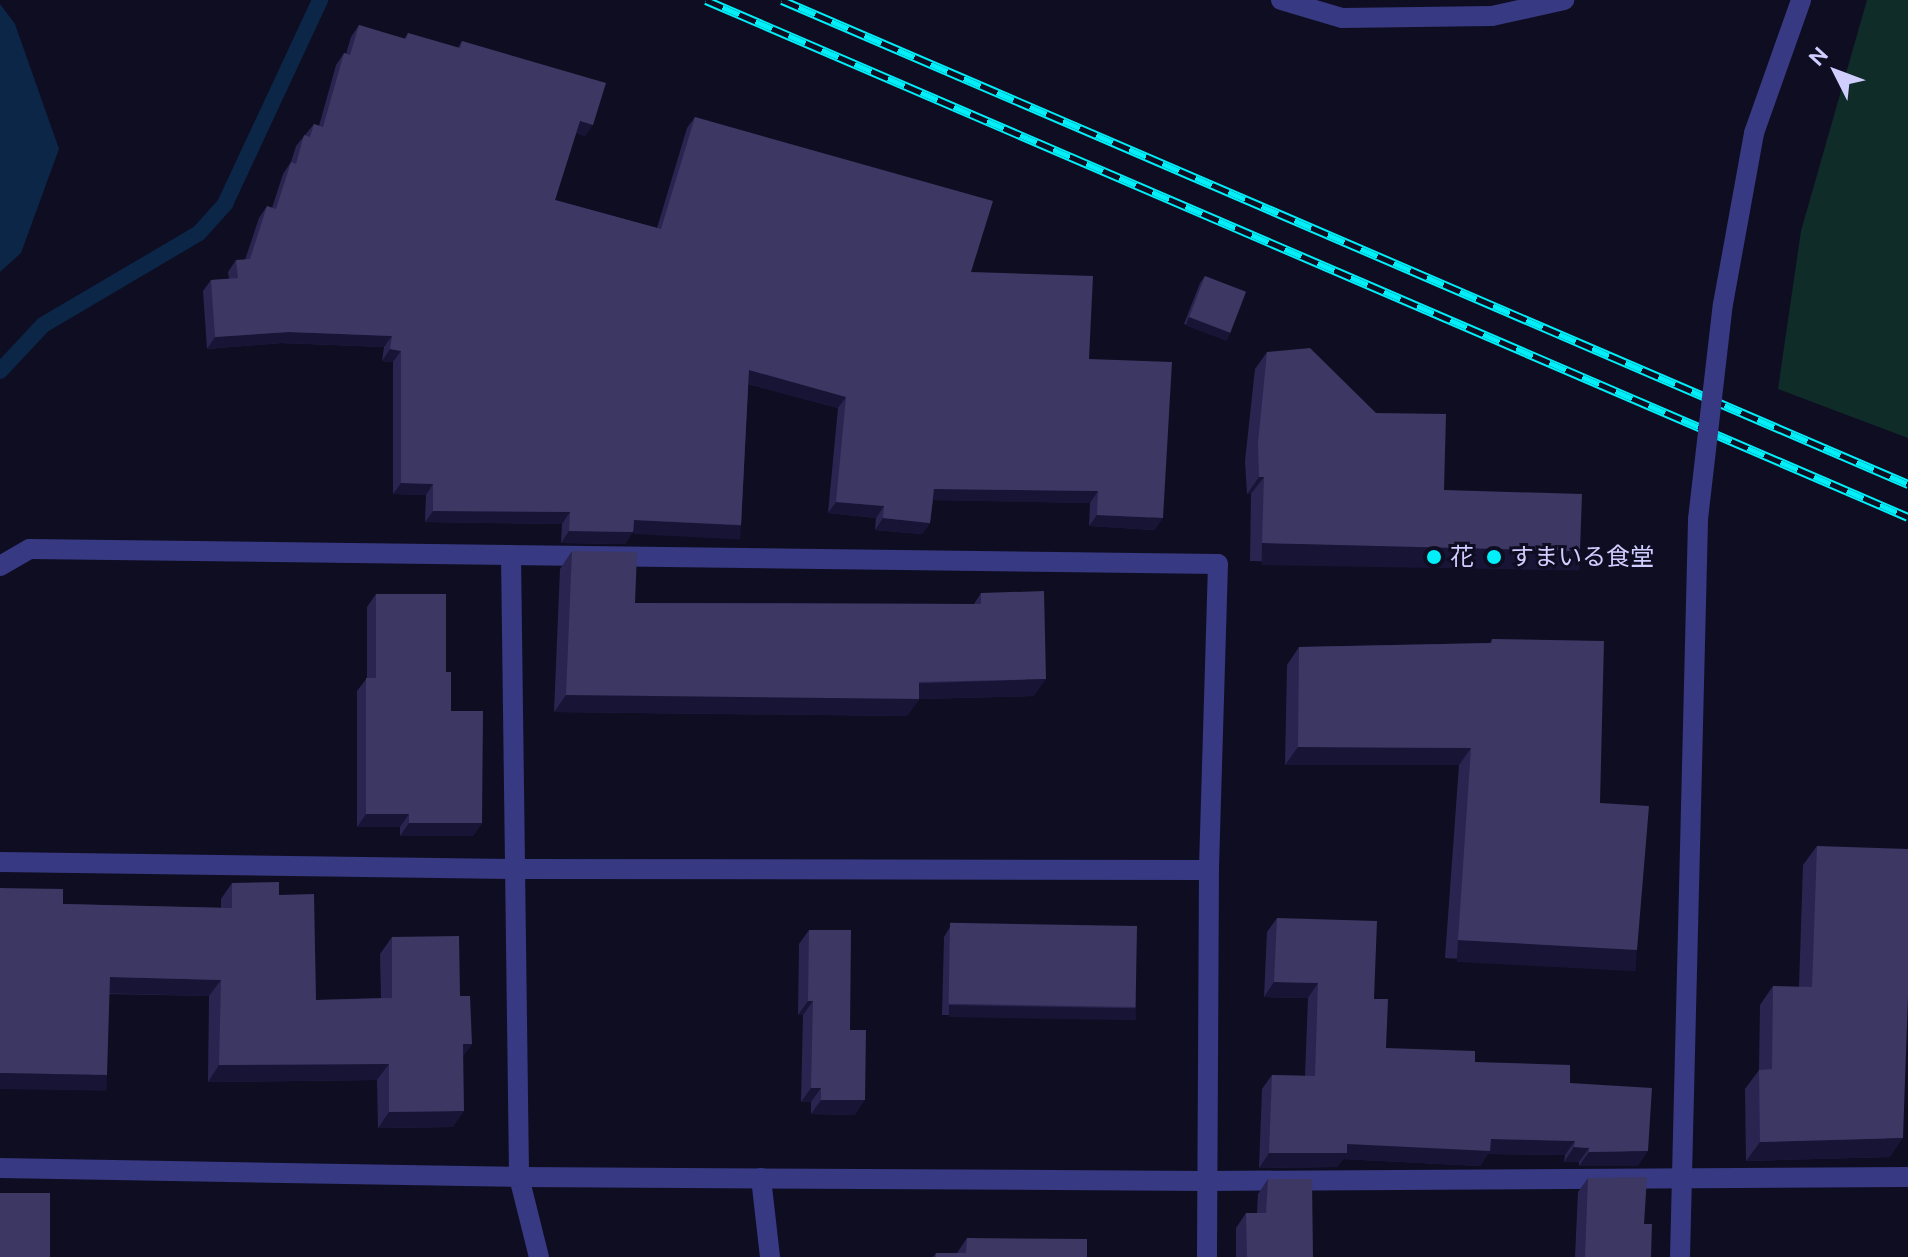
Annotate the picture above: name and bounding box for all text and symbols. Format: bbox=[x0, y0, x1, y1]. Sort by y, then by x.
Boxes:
north arrow bbox=[1796, 32, 1876, 112]
text: N bbox=[1803, 41, 1833, 70]
place label: 花 bbox=[1450, 543, 1474, 571]
place label: すまいる食堂 bbox=[1510, 543, 1654, 571]
marker: 花 bbox=[1425, 548, 1443, 566]
marker: すまいる食堂 bbox=[1485, 548, 1503, 566]

